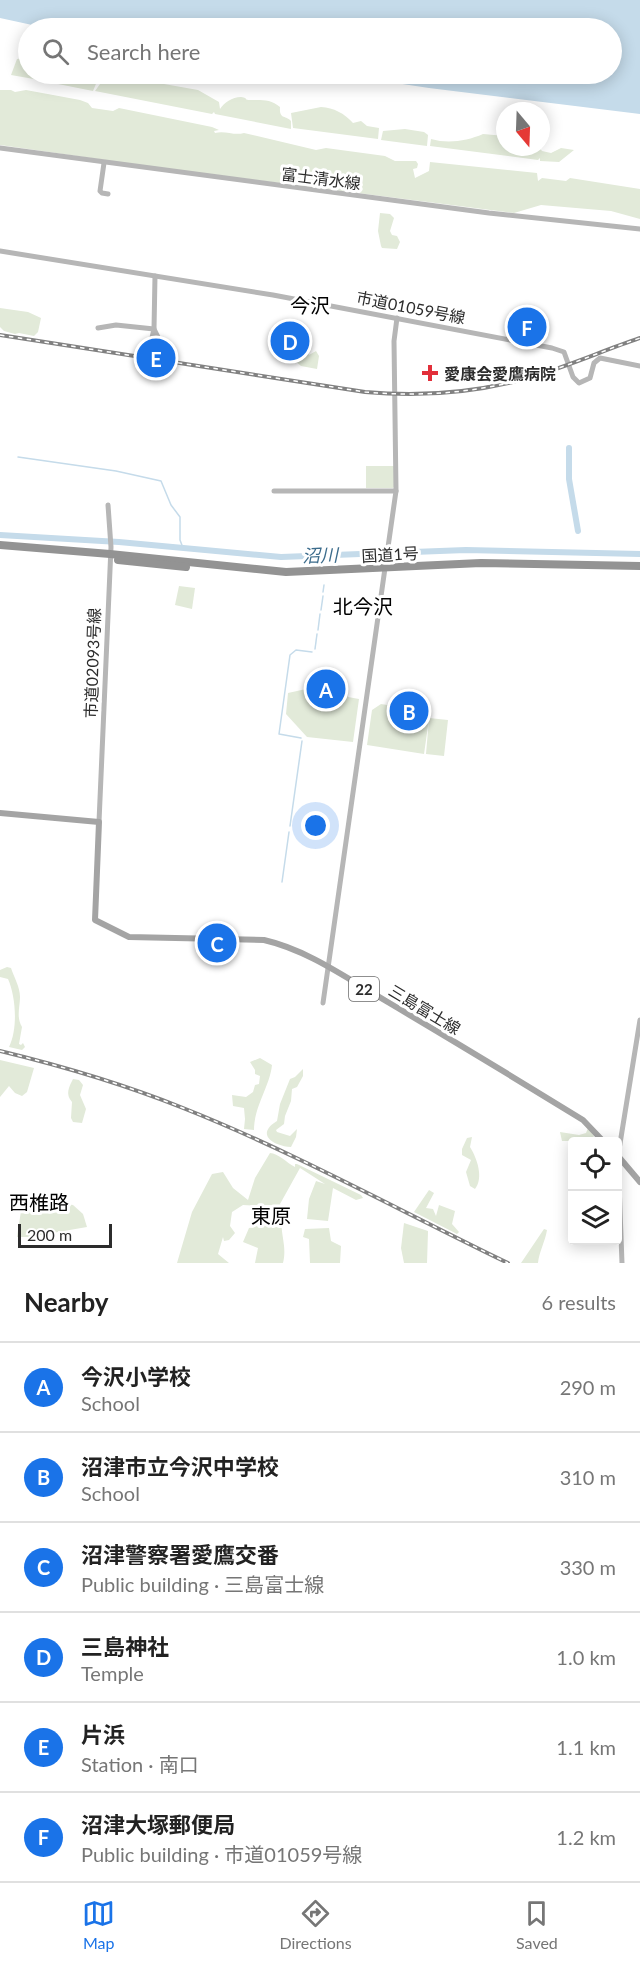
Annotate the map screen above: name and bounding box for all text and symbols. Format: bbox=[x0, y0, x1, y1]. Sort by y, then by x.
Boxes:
search box bbox=[18, 18, 622, 84]
icon: search bbox=[39, 35, 72, 68]
text: Search here bbox=[87, 38, 200, 65]
north arrow bbox=[496, 102, 550, 156]
street label: 富士清水線 bbox=[280, 164, 362, 192]
street label: 市道01059号線 bbox=[355, 287, 467, 327]
district label: 今沢 bbox=[290, 293, 330, 317]
pin: F bbox=[508, 304, 546, 350]
pin: D bbox=[270, 318, 310, 364]
pin: E bbox=[136, 336, 176, 380]
marker: 愛康会愛鷹病院 bbox=[421, 364, 439, 382]
place label: 愛康会愛鷹病院 bbox=[444, 364, 556, 383]
water label: 沼川 bbox=[302, 543, 340, 567]
street label: 国道1号 bbox=[361, 543, 419, 565]
district label: 北今沢 bbox=[333, 594, 393, 618]
street label: 市道02093号線 bbox=[81, 607, 103, 719]
pin: A bbox=[306, 666, 346, 712]
pin: B bbox=[390, 688, 428, 734]
your location bbox=[301, 811, 330, 840]
pin: C bbox=[198, 920, 236, 966]
road number: 22 bbox=[349, 977, 379, 1001]
street label: 三島富士線 bbox=[386, 980, 464, 1038]
map controls bbox=[568, 1137, 622, 1245]
button: locate bbox=[568, 1137, 622, 1191]
district label: 西椎路 bbox=[9, 1190, 69, 1214]
button: layers bbox=[568, 1191, 622, 1245]
district label: 東原 bbox=[251, 1203, 291, 1227]
scale bar bbox=[18, 1221, 112, 1248]
text: 200 m bbox=[27, 1225, 72, 1244]
text: Nearby bbox=[24, 1286, 109, 1318]
text: 6 results bbox=[541, 1290, 616, 1314]
text: 今沢小学校 bbox=[81, 1363, 191, 1390]
text: A bbox=[37, 1375, 50, 1399]
text: 290 m bbox=[560, 1375, 616, 1399]
text: School bbox=[81, 1391, 140, 1415]
text: 沼津市立今沢中学校 bbox=[81, 1453, 279, 1480]
text: B bbox=[37, 1465, 50, 1489]
text: 310 m bbox=[560, 1465, 616, 1489]
text: School bbox=[81, 1481, 140, 1505]
text: 沼津警察署愛鷹交番 bbox=[81, 1541, 279, 1568]
text: C bbox=[37, 1555, 50, 1579]
text: 330 m bbox=[560, 1555, 616, 1579]
text: Public building · 三島富士線 bbox=[81, 1572, 324, 1596]
text: 三島神社 bbox=[81, 1633, 169, 1660]
text: D bbox=[36, 1645, 51, 1669]
text: 1.0 km bbox=[556, 1645, 616, 1669]
text: Temple bbox=[81, 1661, 144, 1685]
text: 片浜 bbox=[81, 1721, 125, 1748]
text: E bbox=[38, 1735, 49, 1759]
text: 1.1 km bbox=[556, 1735, 616, 1759]
text: Station · 南口 bbox=[81, 1752, 199, 1776]
text: 沼津大塚郵便局 bbox=[81, 1811, 235, 1838]
text: F bbox=[38, 1825, 49, 1849]
text: 1.2 km bbox=[556, 1825, 616, 1849]
text: Public building · 市道01059号線 bbox=[81, 1842, 362, 1866]
tab: Map bbox=[82, 1897, 115, 1952]
tab: Directions bbox=[279, 1897, 352, 1952]
tab: Saved bbox=[516, 1897, 558, 1952]

